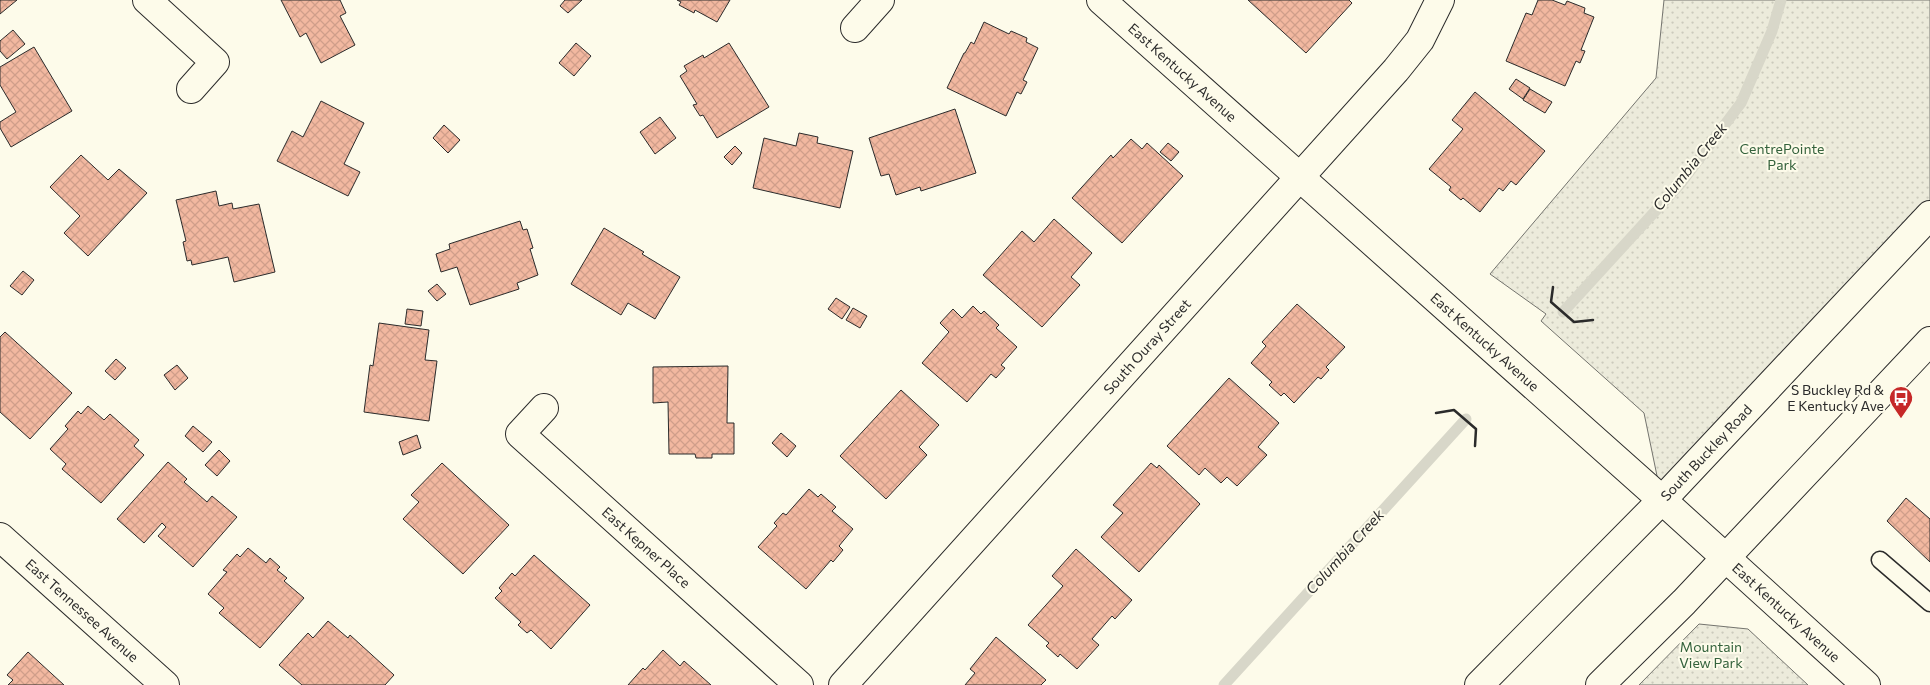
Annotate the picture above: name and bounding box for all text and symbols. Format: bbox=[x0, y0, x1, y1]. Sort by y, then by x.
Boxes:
street label: East Kentucky Avenue bbox=[1125, 19, 1240, 125]
water label: Columbia Creek bbox=[1648, 118, 1731, 214]
park label: CentrePointe Park bbox=[1739, 140, 1825, 173]
street label: East Kentucky Avenue bbox=[1427, 289, 1543, 394]
street label: South Ouray Street bbox=[1100, 295, 1194, 398]
place label: S Buckley Rd & E Kentucky Ave bbox=[1787, 381, 1885, 414]
bus stop icon: S Buckley Rd & E Kentucky Ave bbox=[1888, 385, 1914, 419]
street label: South Buckley Road bbox=[1657, 401, 1755, 504]
street label: East Kepner Place bbox=[599, 503, 694, 591]
water label: Columbia Creek bbox=[1301, 505, 1388, 597]
street label: East Tennessee Avenue bbox=[22, 555, 142, 665]
street label: East Kentucky Avenue bbox=[1729, 559, 1844, 665]
park label: Mountain View Park bbox=[1679, 638, 1743, 671]

